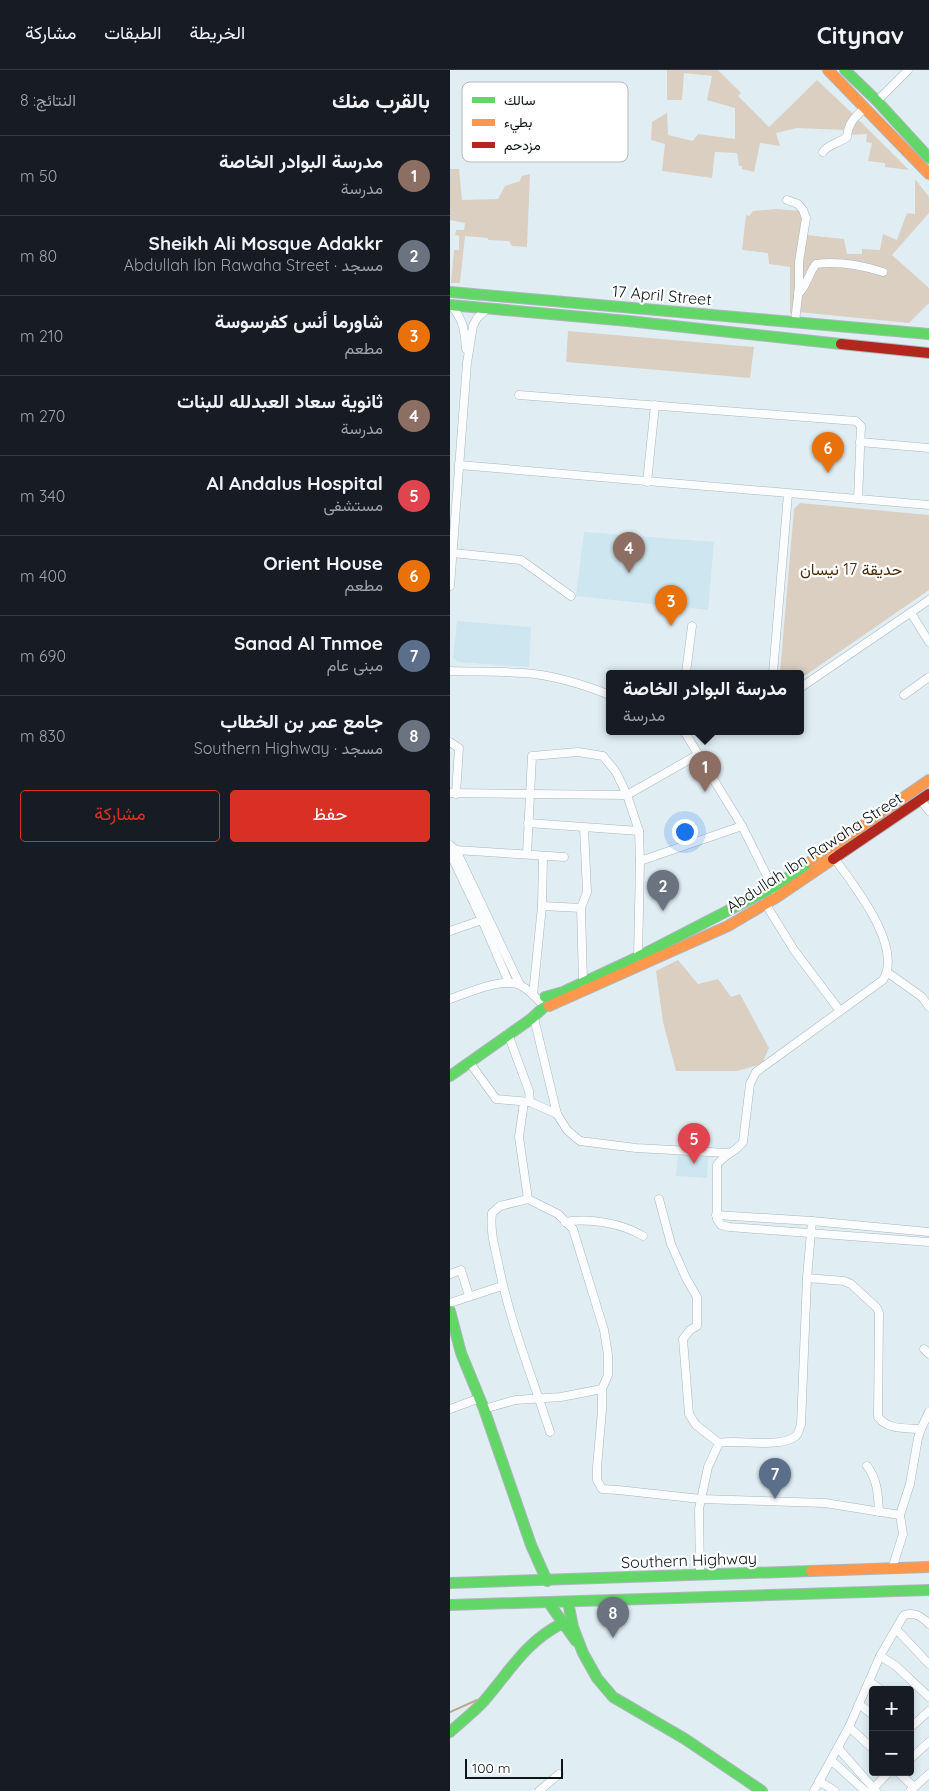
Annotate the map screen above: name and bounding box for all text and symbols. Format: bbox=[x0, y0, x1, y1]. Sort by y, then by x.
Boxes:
text: Citynav bbox=[817, 20, 904, 50]
text: مشاركة bbox=[25, 21, 76, 44]
text: الطبقات bbox=[104, 21, 161, 44]
text: الخريطة bbox=[189, 21, 245, 44]
legend bbox=[462, 82, 628, 162]
text: بالقرب منك bbox=[332, 87, 430, 113]
text: النتائج: 8 bbox=[20, 90, 76, 110]
text: سالك bbox=[504, 91, 535, 109]
text: بطيء bbox=[504, 113, 532, 134]
text: مزدحم bbox=[504, 136, 541, 154]
text: مدرسة البوادر الخاصة bbox=[219, 149, 383, 173]
text: 50 m bbox=[20, 166, 57, 186]
text: 1 bbox=[411, 166, 417, 186]
text: مدرسة bbox=[341, 178, 383, 198]
text: Sheikh Ali Mosque Adakkr bbox=[149, 231, 383, 255]
text: 80 m bbox=[20, 246, 57, 266]
text: 2 bbox=[409, 246, 419, 266]
text: مسجد · Abdullah Ibn Rawaha Street bbox=[124, 255, 383, 275]
street label: 17 April Street bbox=[611, 281, 713, 309]
text: شاورما أنس كفرسوسة bbox=[215, 309, 383, 333]
text: 210 m bbox=[20, 326, 63, 346]
text: 3 bbox=[410, 326, 418, 346]
text: مطعم bbox=[344, 338, 383, 358]
text: ثانوية سعاد العبدلله للبنات bbox=[177, 389, 383, 413]
text: 270 m bbox=[20, 406, 65, 426]
text: 4 bbox=[409, 406, 419, 426]
text: مدرسة bbox=[341, 418, 383, 438]
pin: 6 bbox=[812, 432, 844, 473]
text: Al Andalus Hospital bbox=[206, 471, 383, 495]
text: 340 m bbox=[20, 486, 65, 506]
text: 5 bbox=[409, 486, 419, 506]
text: مستشفى bbox=[323, 495, 383, 515]
pin: 4 bbox=[613, 532, 645, 573]
text: Orient House bbox=[263, 551, 383, 575]
park label: حديقة 17 نيسان bbox=[800, 559, 902, 579]
text: 400 m bbox=[20, 566, 66, 586]
text: 6 bbox=[410, 566, 418, 586]
text: مطعم bbox=[344, 575, 383, 595]
pin: 3 bbox=[655, 585, 687, 626]
text: Sanad Al Tnmoe bbox=[234, 631, 383, 655]
text: 690 m bbox=[20, 646, 66, 666]
text: 7 bbox=[410, 646, 418, 666]
text: مبنى عام bbox=[327, 655, 383, 675]
popup bbox=[606, 670, 804, 735]
text: مدرسة البوادر الخاصة bbox=[623, 676, 787, 700]
text: مدرسة bbox=[623, 705, 665, 725]
text: جامع عمر بن الخطاب bbox=[220, 709, 383, 733]
text: 830 m bbox=[20, 726, 66, 746]
text: 8 bbox=[410, 726, 418, 746]
text: مسجد · Southern Highway bbox=[194, 738, 383, 758]
pin: 1 bbox=[689, 751, 721, 792]
street label: Abdullah Ibn Rawaha Street bbox=[722, 788, 906, 916]
button: مشاركة bbox=[20, 790, 220, 842]
button: حفظ bbox=[230, 790, 430, 842]
your location bbox=[672, 819, 698, 845]
pin: 2 bbox=[647, 870, 679, 911]
pin: 5 bbox=[678, 1123, 710, 1164]
pin: 7 bbox=[759, 1458, 791, 1499]
street label: Southern Highway bbox=[621, 1548, 757, 1572]
pin: 8 bbox=[597, 1597, 629, 1638]
map controls bbox=[869, 1686, 914, 1776]
button: + bbox=[869, 1686, 914, 1731]
button: − bbox=[869, 1731, 914, 1776]
scale bar bbox=[465, 1756, 562, 1779]
text: 100 m bbox=[472, 1759, 510, 1777]

